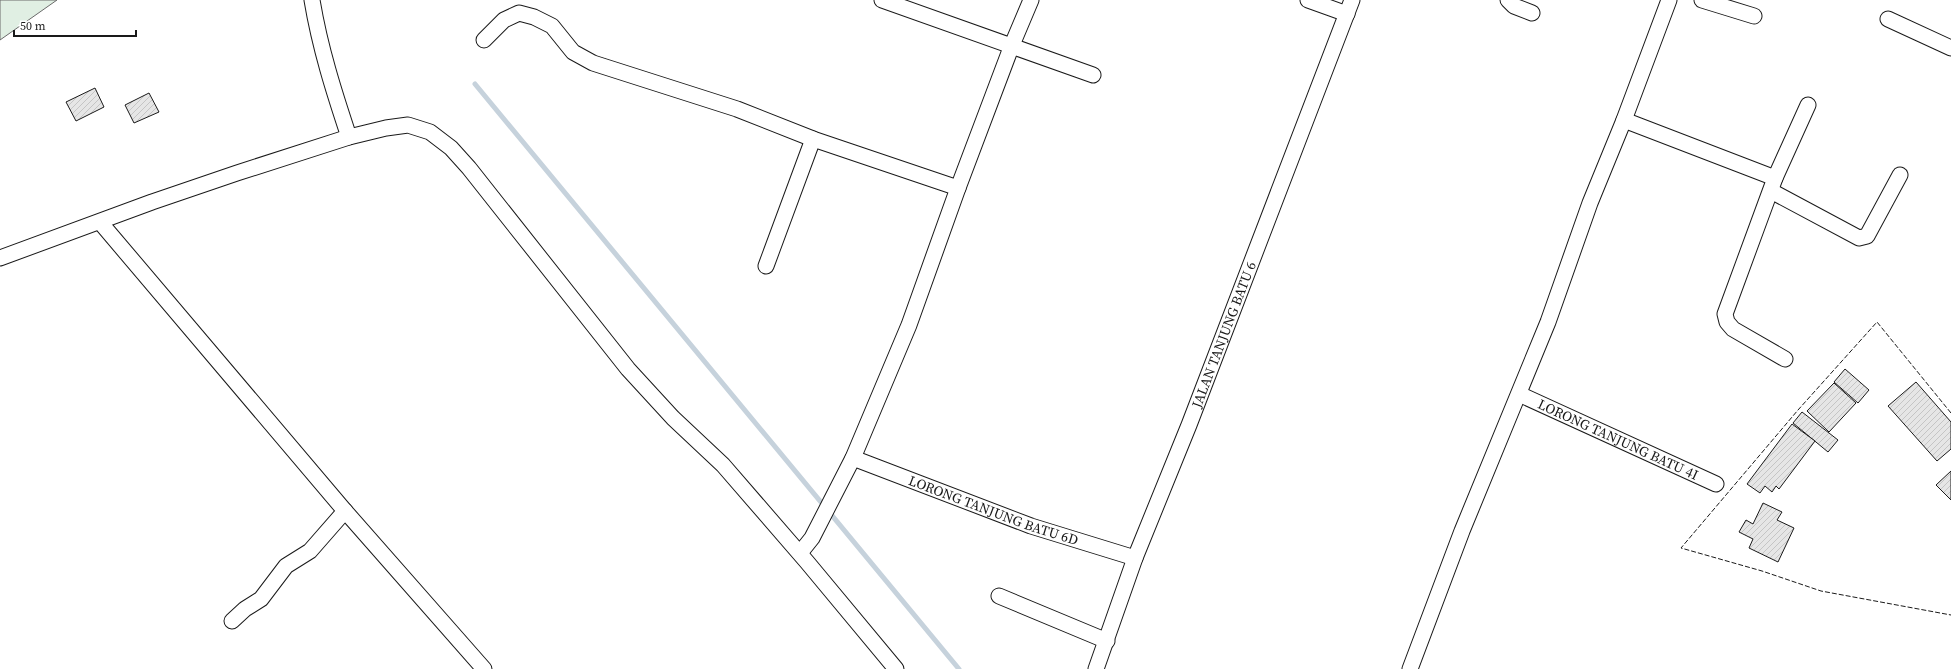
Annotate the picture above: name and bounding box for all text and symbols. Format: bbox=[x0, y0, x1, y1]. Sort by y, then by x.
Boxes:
scale bar bbox=[14, 12, 136, 38]
text: 50 m bbox=[20, 18, 46, 34]
street label: JALAN TANJUNG BATU 6 bbox=[1186, 259, 1261, 412]
street label: LORONG TANJUNG BATU 4I bbox=[1535, 394, 1702, 485]
street label: LORONG TANJUNG BATU 6D bbox=[906, 470, 1081, 550]

